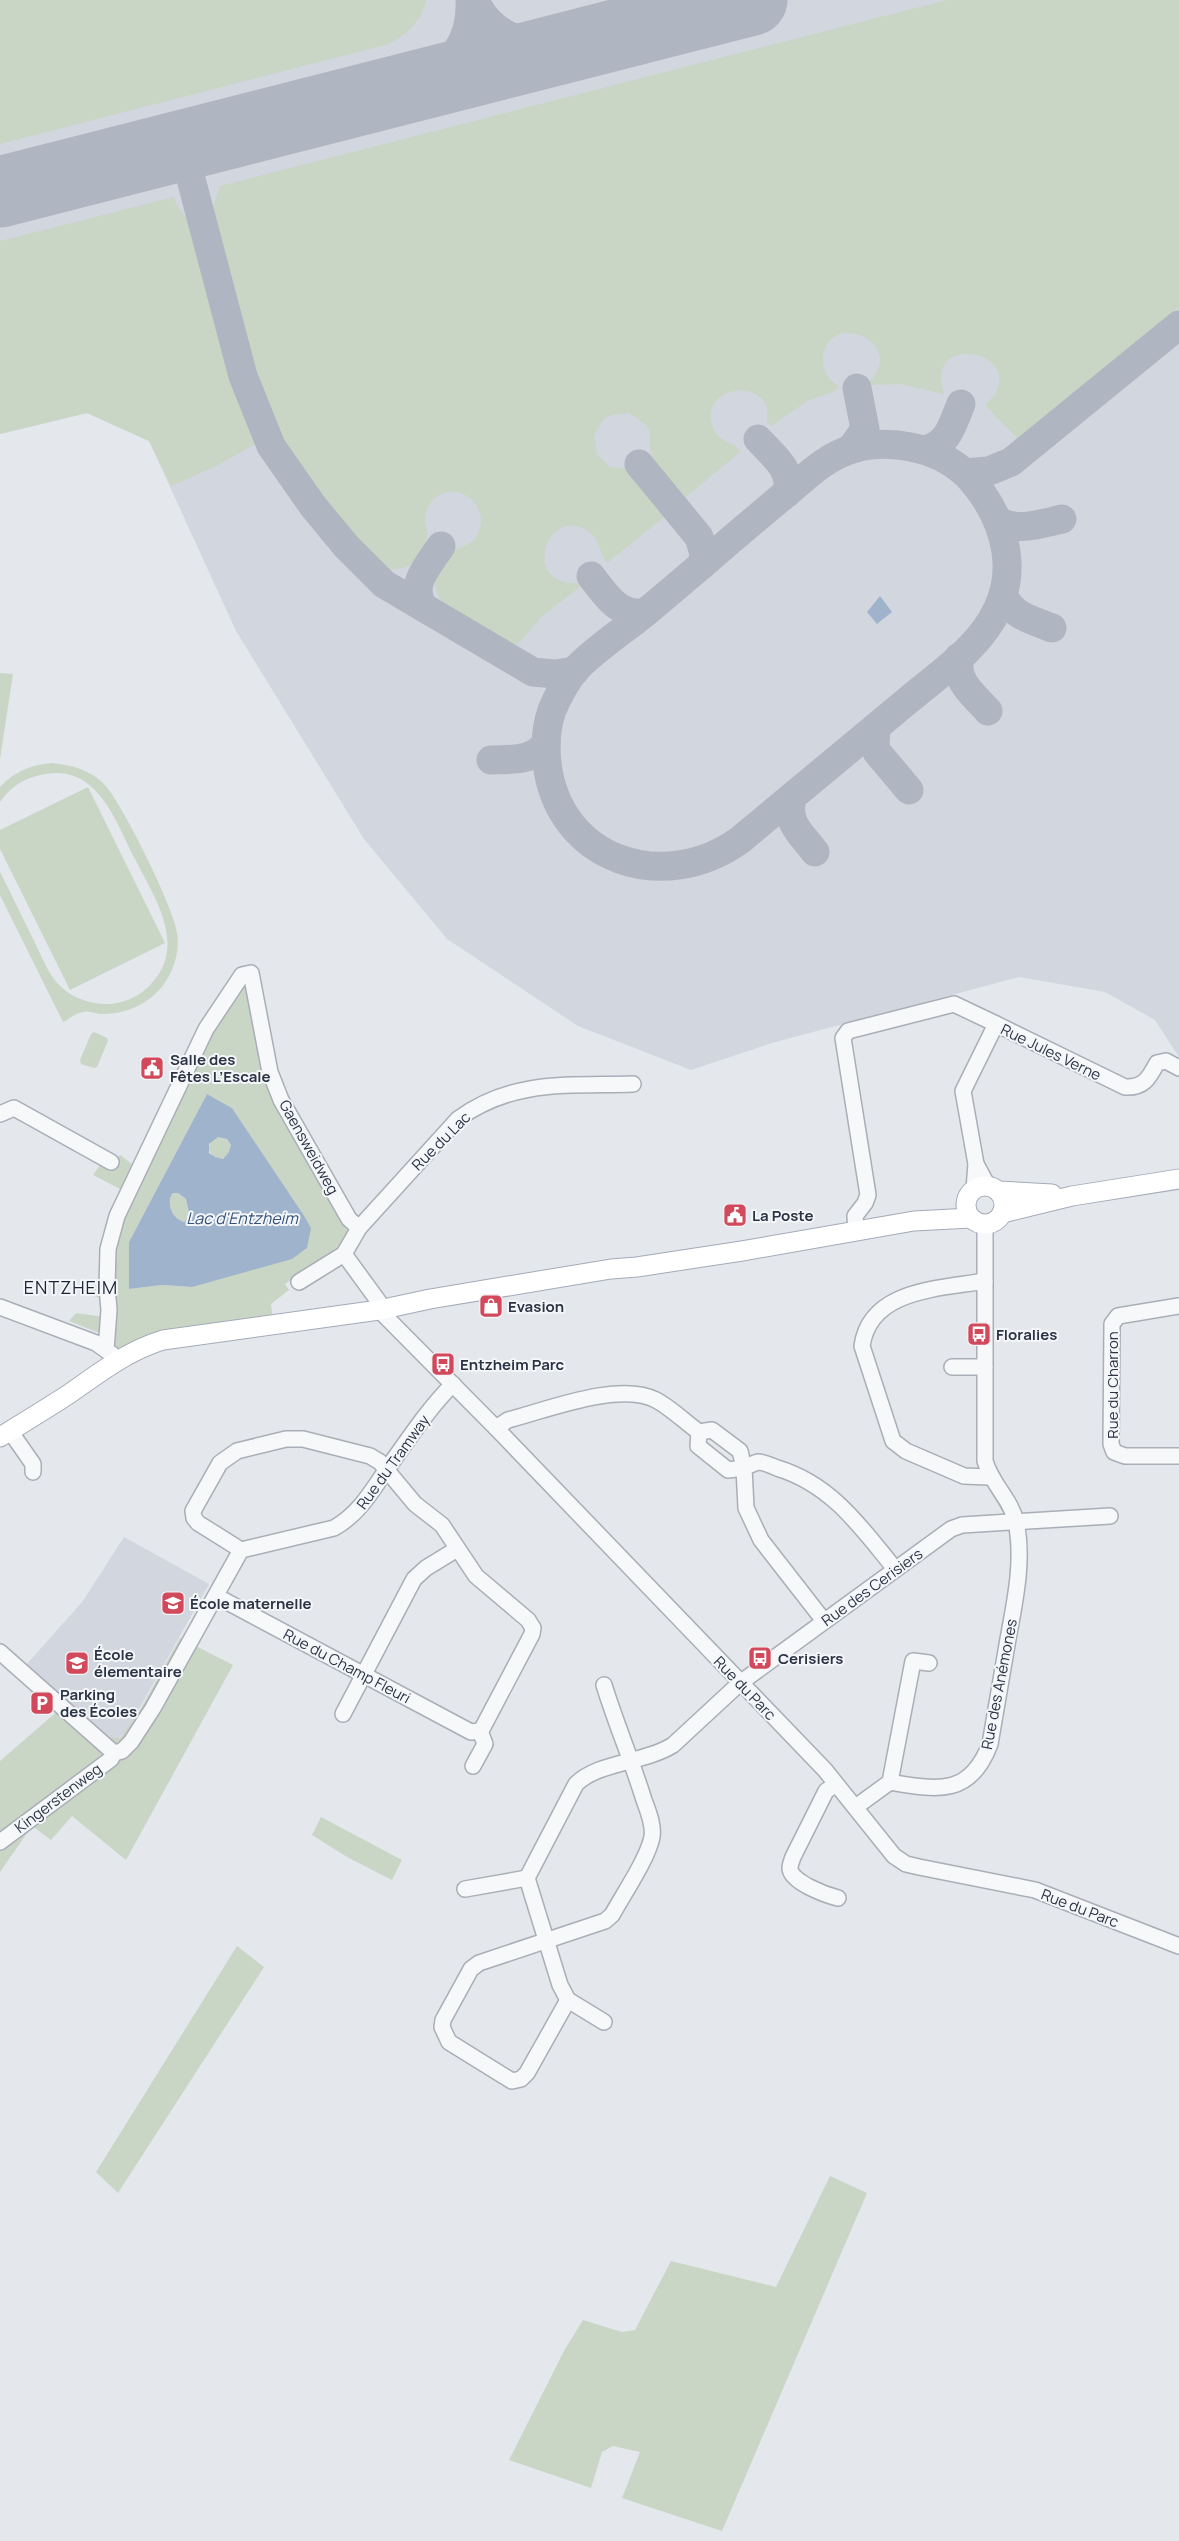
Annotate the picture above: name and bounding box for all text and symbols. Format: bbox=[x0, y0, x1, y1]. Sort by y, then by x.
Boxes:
street label: Rue Jules Verne bbox=[997, 1019, 1105, 1085]
place label: Salle des Fêtes L’Escale bbox=[170, 1049, 271, 1087]
public building icon: Salle des Fêtes L’Escale bbox=[139, 1055, 165, 1081]
street label: Gaensweidweg bbox=[274, 1096, 344, 1198]
street label: Rue du Lac bbox=[407, 1107, 475, 1175]
public building icon: La Poste bbox=[722, 1202, 748, 1228]
place label: La Poste bbox=[752, 1205, 813, 1226]
water label: Lac d'Entzheim bbox=[186, 1207, 299, 1229]
district label: ENTZHEIM bbox=[24, 1275, 118, 1299]
shop icon: Evasion bbox=[478, 1293, 504, 1319]
place label: Evasion bbox=[508, 1296, 564, 1317]
bus stop icon: Floralies bbox=[966, 1321, 992, 1347]
place label: Floralies bbox=[996, 1324, 1057, 1345]
street label: Rue du Charron bbox=[1102, 1331, 1123, 1439]
bus stop icon: Entzheim Parc bbox=[430, 1351, 456, 1377]
place label: Entzheim Parc bbox=[460, 1354, 565, 1375]
street label: Rue du Tramway bbox=[352, 1410, 435, 1514]
street label: Rue des Cerisiers bbox=[817, 1543, 927, 1631]
school or university icon: École maternelle bbox=[160, 1590, 186, 1616]
place label: École maternelle bbox=[190, 1593, 312, 1614]
street label: Rue des Anémones bbox=[976, 1617, 1022, 1751]
street label: Rue du Champ Fleuri bbox=[280, 1624, 414, 1708]
place label: École élementaire bbox=[94, 1644, 182, 1682]
bus stop icon: Cerisiers bbox=[747, 1645, 773, 1671]
place label: Cerisiers bbox=[778, 1648, 843, 1669]
school or university icon: École élementaire bbox=[64, 1650, 90, 1676]
street label: Rue du Parc bbox=[709, 1651, 781, 1725]
place label: Parking des Écoles bbox=[60, 1684, 137, 1722]
parking icon: Parking des Écoles bbox=[29, 1690, 55, 1716]
street label: Kingerstenweg bbox=[10, 1758, 106, 1838]
street label: Rue du Parc bbox=[1038, 1884, 1122, 1932]

